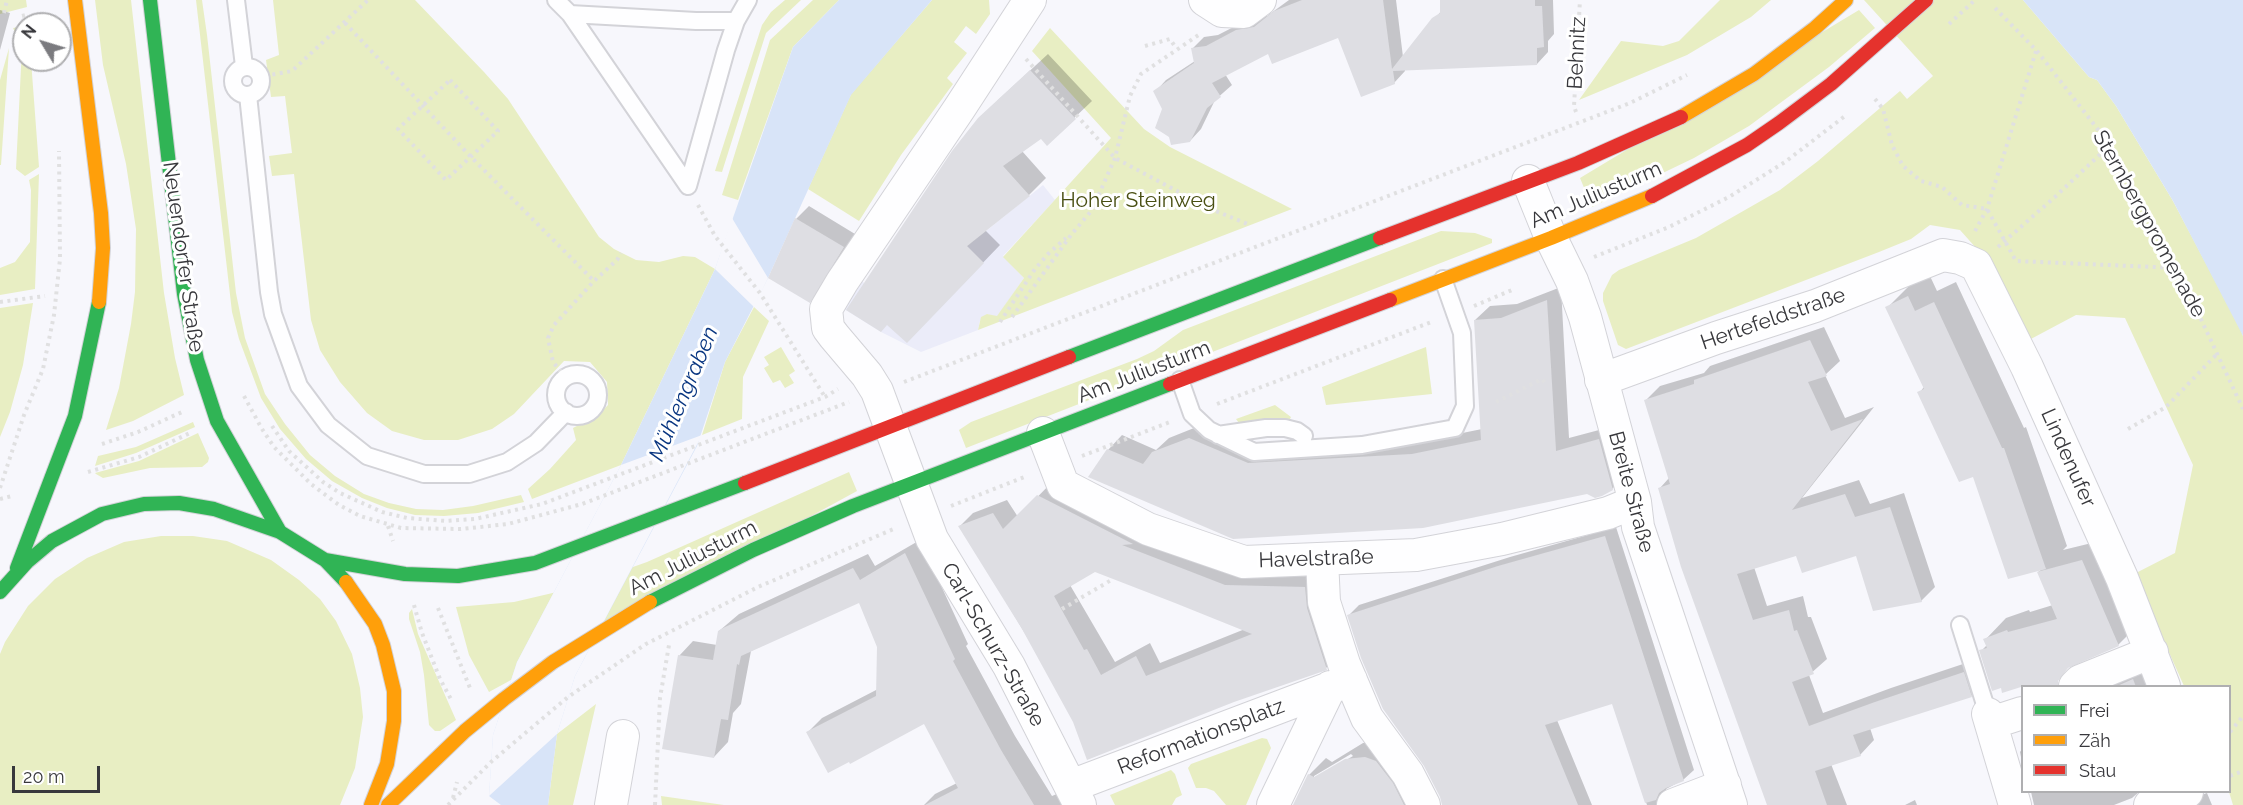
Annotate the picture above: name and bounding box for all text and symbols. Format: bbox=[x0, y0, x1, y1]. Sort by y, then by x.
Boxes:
north arrow bbox=[12, 12, 72, 72]
street label: Behnitz bbox=[1563, 16, 1591, 90]
text: N bbox=[18, 21, 40, 43]
street label: Sternbergpromenade bbox=[2087, 126, 2211, 322]
street label: Am Juliusturm bbox=[1526, 156, 1666, 234]
street label: Neuendorfer Straße bbox=[157, 160, 209, 354]
park label: Hoher Steinweg bbox=[1060, 188, 1216, 214]
street label: Hertefeldstraße bbox=[1697, 282, 1849, 356]
water label: Mühlengraben bbox=[644, 323, 724, 465]
street label: Am Juliusturm bbox=[1074, 335, 1214, 409]
street label: Lindenufer bbox=[2035, 405, 2101, 511]
street label: Breite Straße bbox=[1603, 429, 1659, 555]
street label: Am Juliusturm bbox=[625, 515, 761, 601]
street label: Havelstraße bbox=[1258, 544, 1374, 574]
street label: Carl-Schurz-Straße bbox=[936, 559, 1050, 731]
legend bbox=[2021, 685, 2231, 793]
street label: Reformationsplatz bbox=[1114, 694, 1288, 780]
text: Frei bbox=[2079, 700, 2109, 721]
text: Zäh bbox=[2079, 730, 2111, 751]
scale bar bbox=[15, 754, 104, 792]
text: Stau bbox=[2079, 760, 2116, 781]
text: 20 m bbox=[23, 766, 65, 787]

